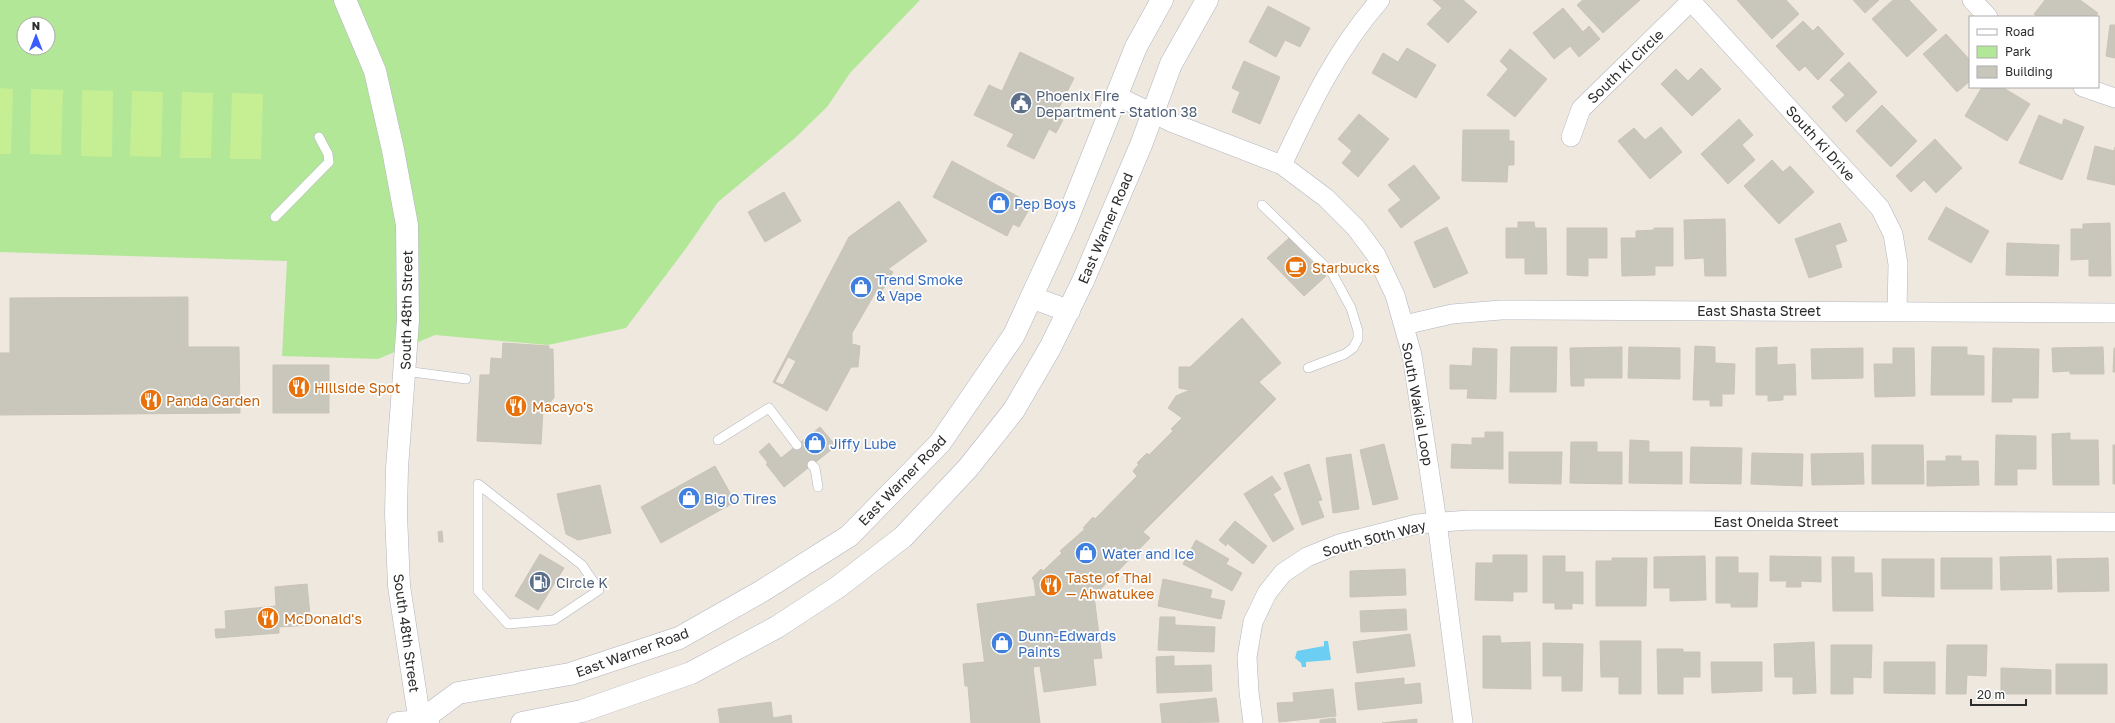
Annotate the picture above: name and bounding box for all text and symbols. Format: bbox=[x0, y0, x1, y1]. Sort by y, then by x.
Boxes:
north arrow bbox=[16, 16, 56, 56]
legend bbox=[1969, 16, 2099, 88]
text: N bbox=[32, 19, 40, 32]
text: Road bbox=[2005, 24, 2034, 39]
street label: South Ki Circle bbox=[1583, 25, 1667, 107]
text: Park bbox=[2005, 44, 2031, 59]
text: Building bbox=[2005, 64, 2053, 79]
place label: Phoenix Fire Department - Station 38 bbox=[1036, 87, 1197, 120]
public building icon: Phoenix Fire Department - Station 38 bbox=[1008, 90, 1034, 116]
street label: South Ki Drive bbox=[1783, 102, 1859, 184]
street label: East Warner Road bbox=[1074, 170, 1136, 286]
shop icon: Pep Boys bbox=[986, 190, 1012, 216]
place label: Pep Boys bbox=[1014, 195, 1076, 212]
street label: South 48th Street bbox=[396, 250, 416, 370]
cafe icon: Starbucks bbox=[1283, 254, 1309, 280]
place label: Starbucks bbox=[1312, 259, 1380, 276]
place label: Trend Smoke & Vape bbox=[876, 271, 963, 304]
shop icon: Trend Smoke & Vape bbox=[848, 274, 874, 300]
street label: East Shasta Street bbox=[1697, 302, 1821, 319]
street label: South Wakial Loop bbox=[1399, 341, 1437, 467]
restaurant icon: Hillside Spot bbox=[286, 374, 312, 400]
place label: Hillside Spot bbox=[314, 379, 400, 396]
restaurant icon: Panda Garden bbox=[138, 387, 164, 413]
place label: Panda Garden bbox=[166, 392, 260, 409]
restaurant icon: Macayo's bbox=[503, 393, 529, 419]
place label: Macayo's bbox=[532, 398, 594, 415]
shop icon: Jiffy Lube bbox=[802, 430, 828, 456]
street label: East Warner Road bbox=[855, 431, 949, 529]
place label: Jiffy Lube bbox=[830, 435, 896, 452]
shop icon: Big O Tires bbox=[676, 485, 702, 511]
place label: Big O Tires bbox=[704, 490, 776, 507]
street label: East Oneida Street bbox=[1713, 513, 1839, 530]
street label: South 50th Way bbox=[1320, 516, 1428, 560]
shop icon: Water and Ice bbox=[1073, 540, 1099, 566]
place label: Water and Ice bbox=[1102, 545, 1194, 562]
fuel station icon: Circle K bbox=[527, 569, 553, 595]
place label: Taste of Thai — Ahwatukee bbox=[1066, 569, 1154, 602]
restaurant icon: Taste of Thai — Ahwatukee bbox=[1038, 572, 1064, 598]
street label: South 48th Street bbox=[390, 573, 424, 693]
place label: Circle K bbox=[556, 574, 608, 591]
restaurant icon: McDonald's bbox=[255, 605, 281, 631]
place label: McDonald's bbox=[284, 610, 362, 627]
street label: East Warner Road bbox=[573, 624, 691, 680]
place label: Dunn-Edwards Paints bbox=[1018, 627, 1116, 660]
shop icon: Dunn-Edwards Paints bbox=[989, 630, 1015, 656]
scale bar bbox=[1971, 681, 2026, 707]
text: 20 m bbox=[1977, 687, 2005, 702]

